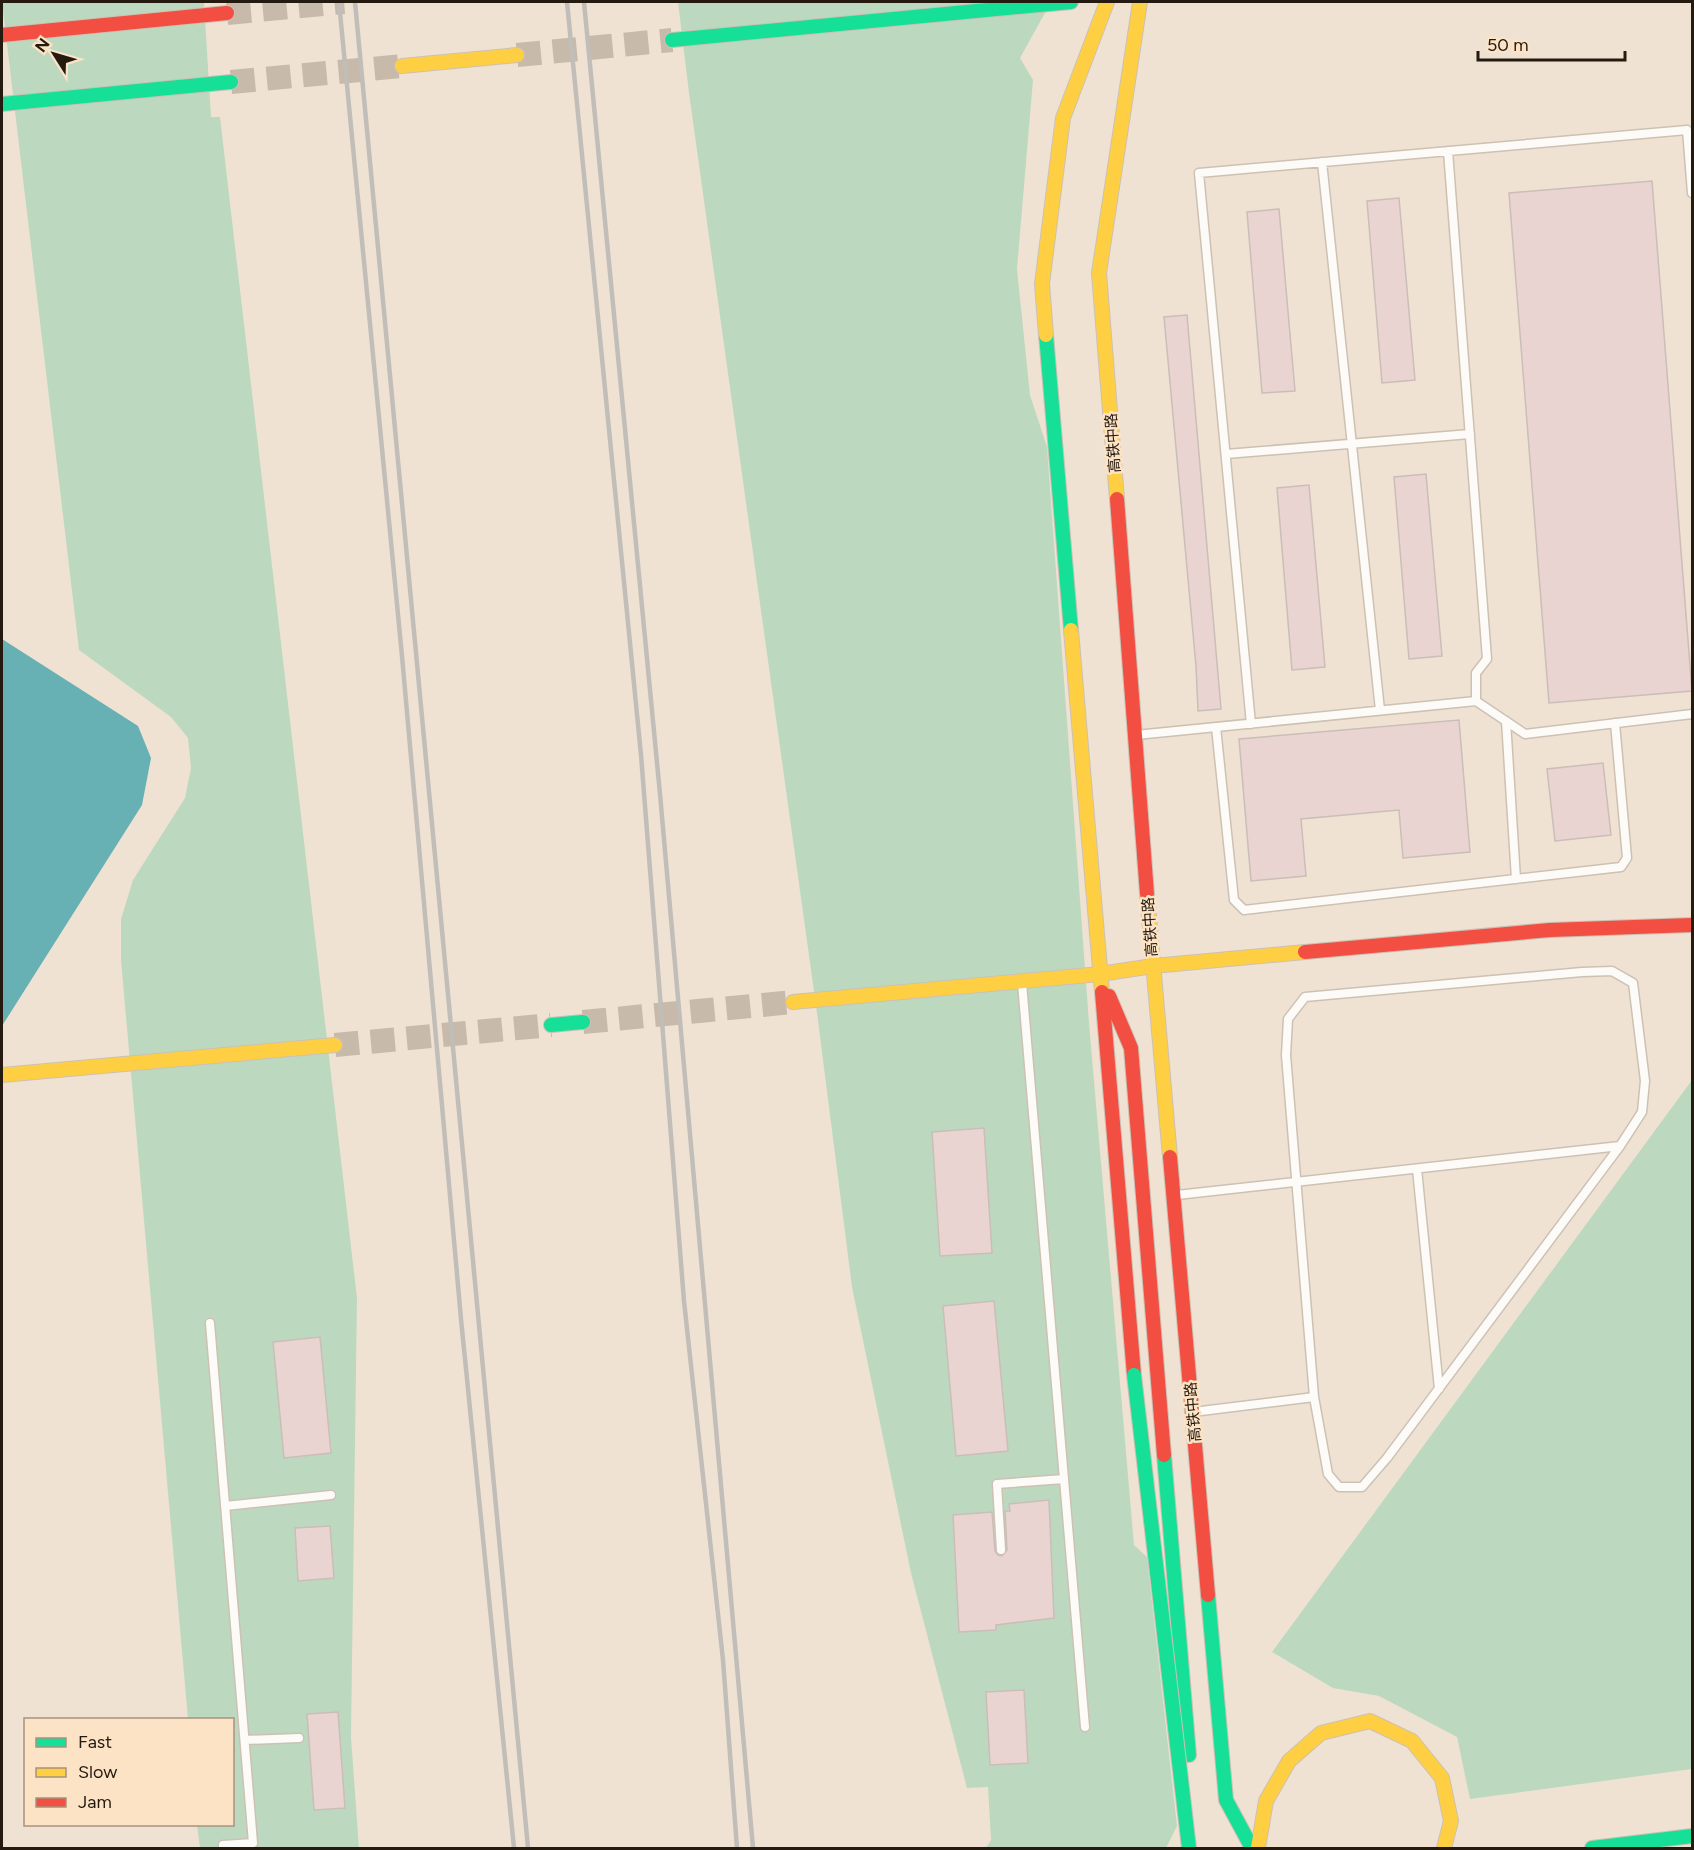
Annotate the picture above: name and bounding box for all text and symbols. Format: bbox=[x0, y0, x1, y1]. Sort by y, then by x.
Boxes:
north arrow bbox=[24, 24, 84, 84]
scale bar bbox=[1478, 24, 1625, 62]
text: 50 m bbox=[1487, 34, 1529, 56]
text: N bbox=[31, 35, 54, 56]
street label: 高铁中路 bbox=[1102, 412, 1124, 474]
street label: 高铁中路 bbox=[1139, 896, 1161, 958]
street label: 高铁中路 bbox=[1181, 1381, 1205, 1443]
legend bbox=[24, 1718, 234, 1826]
text: Fast bbox=[78, 1731, 112, 1753]
text: Slow bbox=[78, 1761, 117, 1783]
text: Jam bbox=[78, 1791, 112, 1813]

